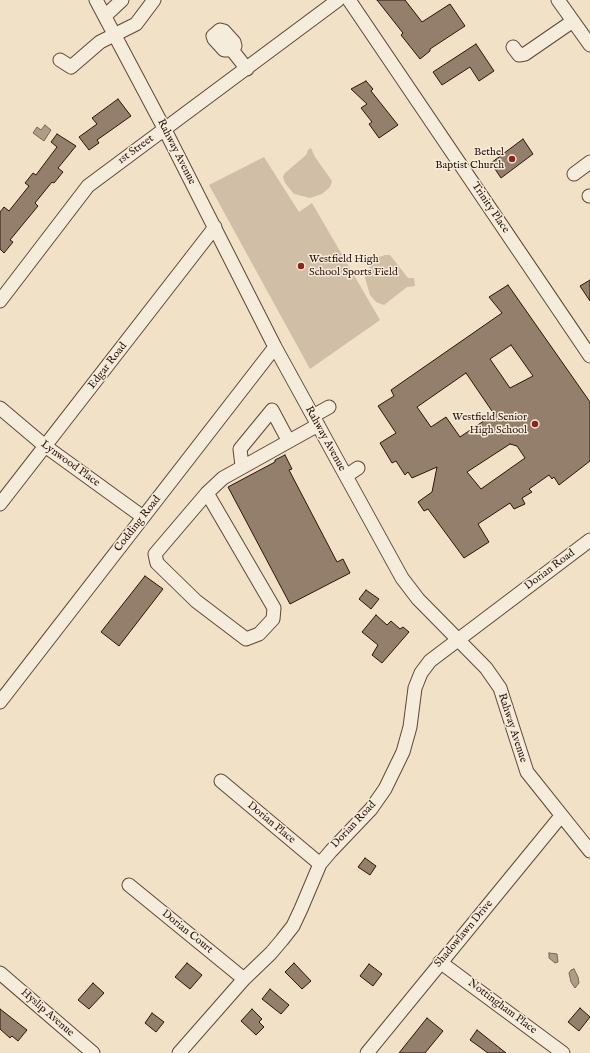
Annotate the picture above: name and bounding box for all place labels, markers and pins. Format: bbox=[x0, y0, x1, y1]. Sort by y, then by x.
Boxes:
place label: Bethel Baptist Church bbox=[435, 146, 504, 172]
marker: Bethel Baptist Church bbox=[507, 154, 517, 164]
place label: Westfield High School Sports Field bbox=[309, 253, 398, 279]
marker: Westfield High School Sports Field bbox=[296, 261, 306, 271]
place label: Westfield Senior High School bbox=[452, 411, 527, 437]
marker: Westfield Senior High School bbox=[530, 419, 540, 429]

